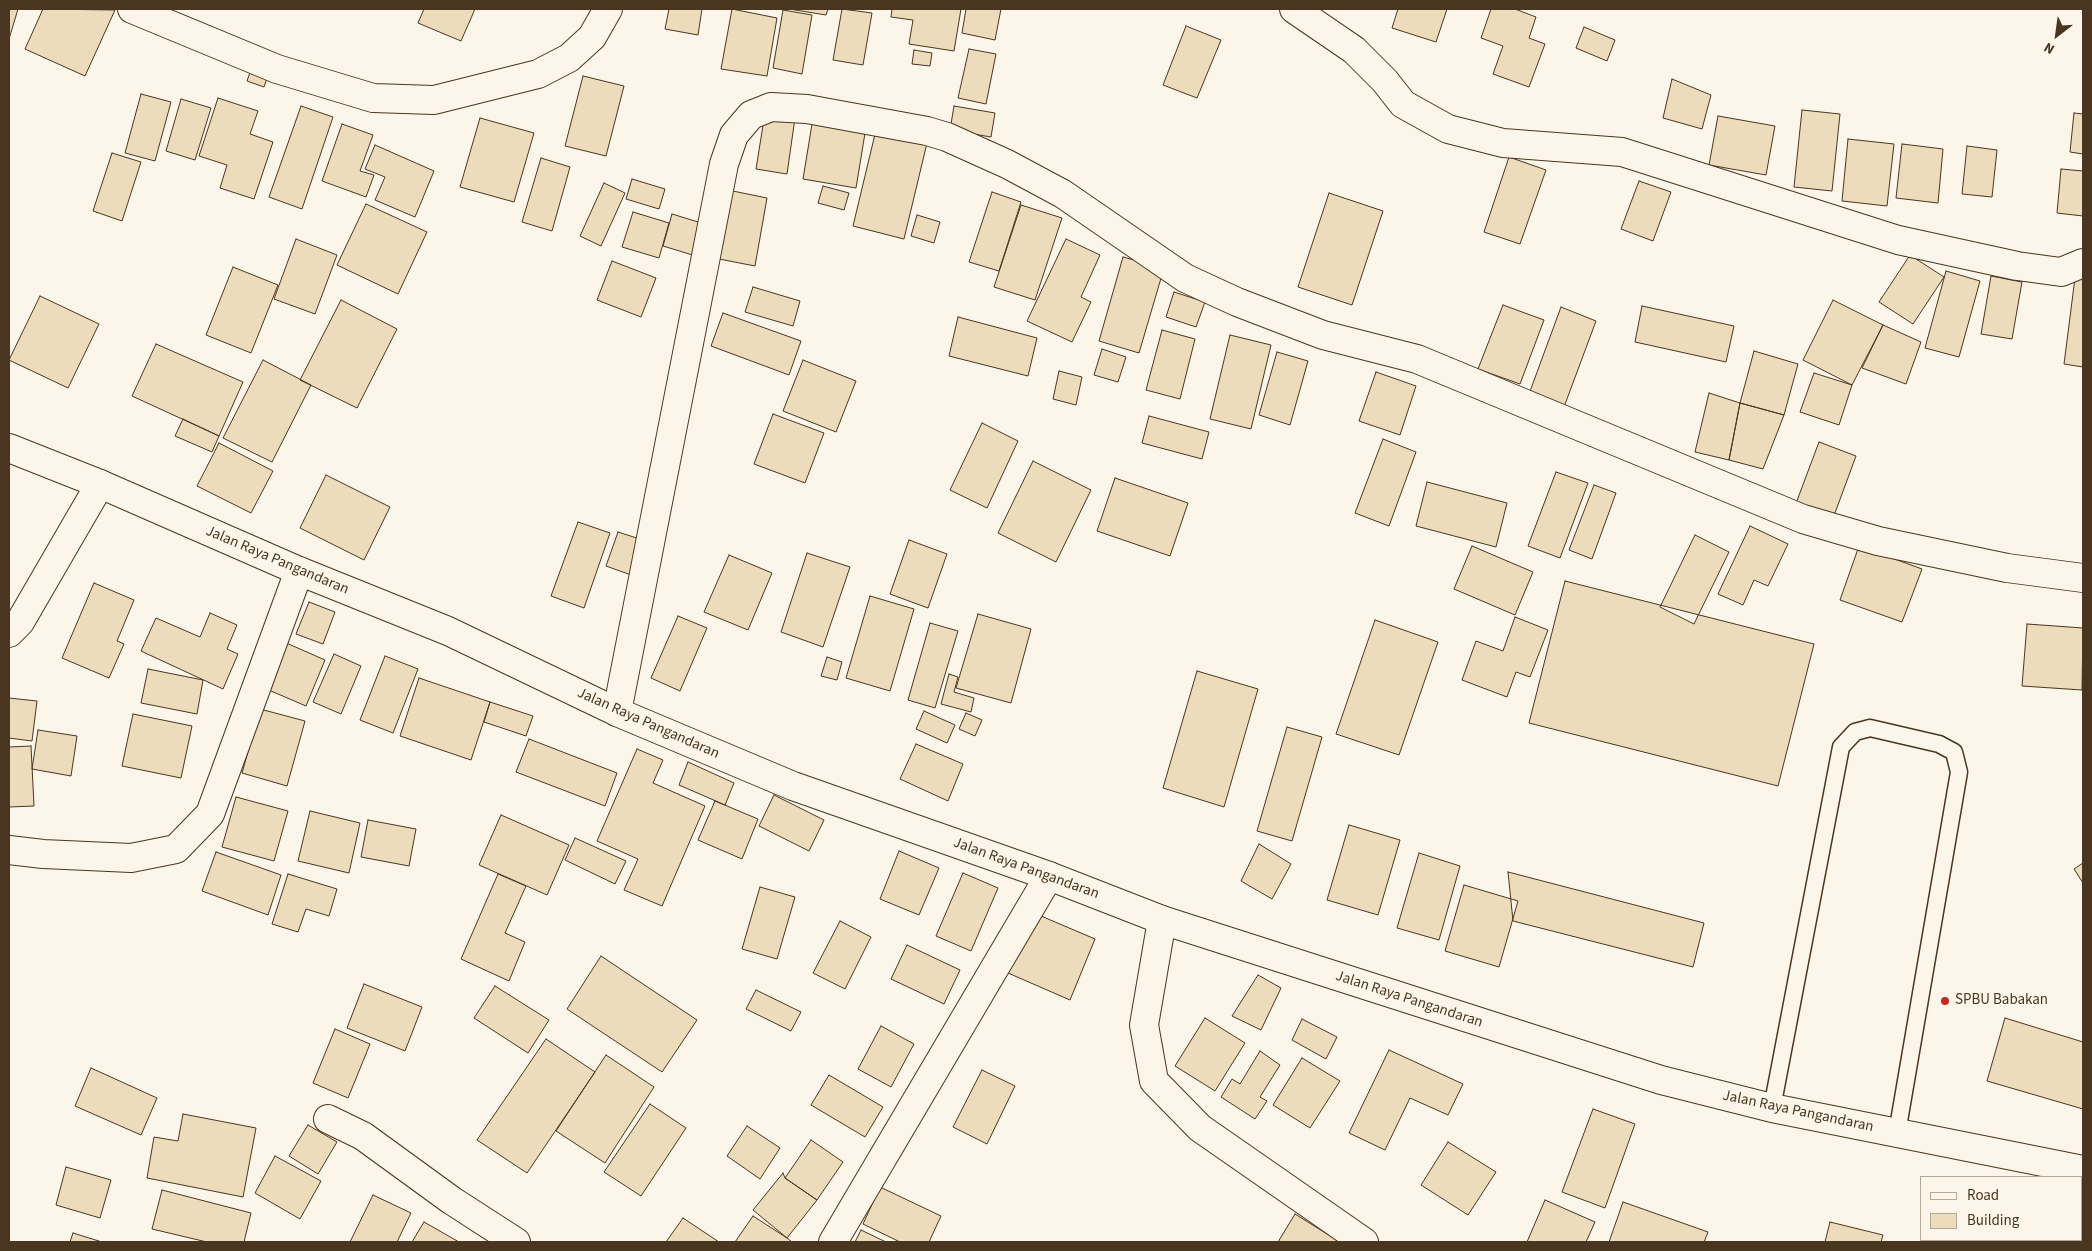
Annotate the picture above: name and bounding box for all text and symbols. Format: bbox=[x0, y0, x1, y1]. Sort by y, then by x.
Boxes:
north arrow bbox=[2032, 10, 2082, 60]
text: N bbox=[2040, 37, 2059, 59]
street label: Jalan Raya Pangandaran bbox=[203, 523, 351, 599]
street label: Jalan Raya Pangandaran bbox=[574, 684, 722, 764]
street label: Jalan Raya Pangandaran bbox=[951, 834, 1101, 904]
street label: Jalan Raya Pangandaran bbox=[1333, 968, 1485, 1032]
place label: SPBU Babakan bbox=[1955, 992, 2048, 1010]
marker: SPBU Babakan bbox=[1939, 995, 1951, 1007]
street label: Jalan Raya Pangandaran bbox=[1721, 1087, 1875, 1137]
legend bbox=[1920, 1176, 2082, 1241]
text: Road bbox=[1967, 1185, 1999, 1206]
text: Building bbox=[1967, 1210, 2019, 1231]

